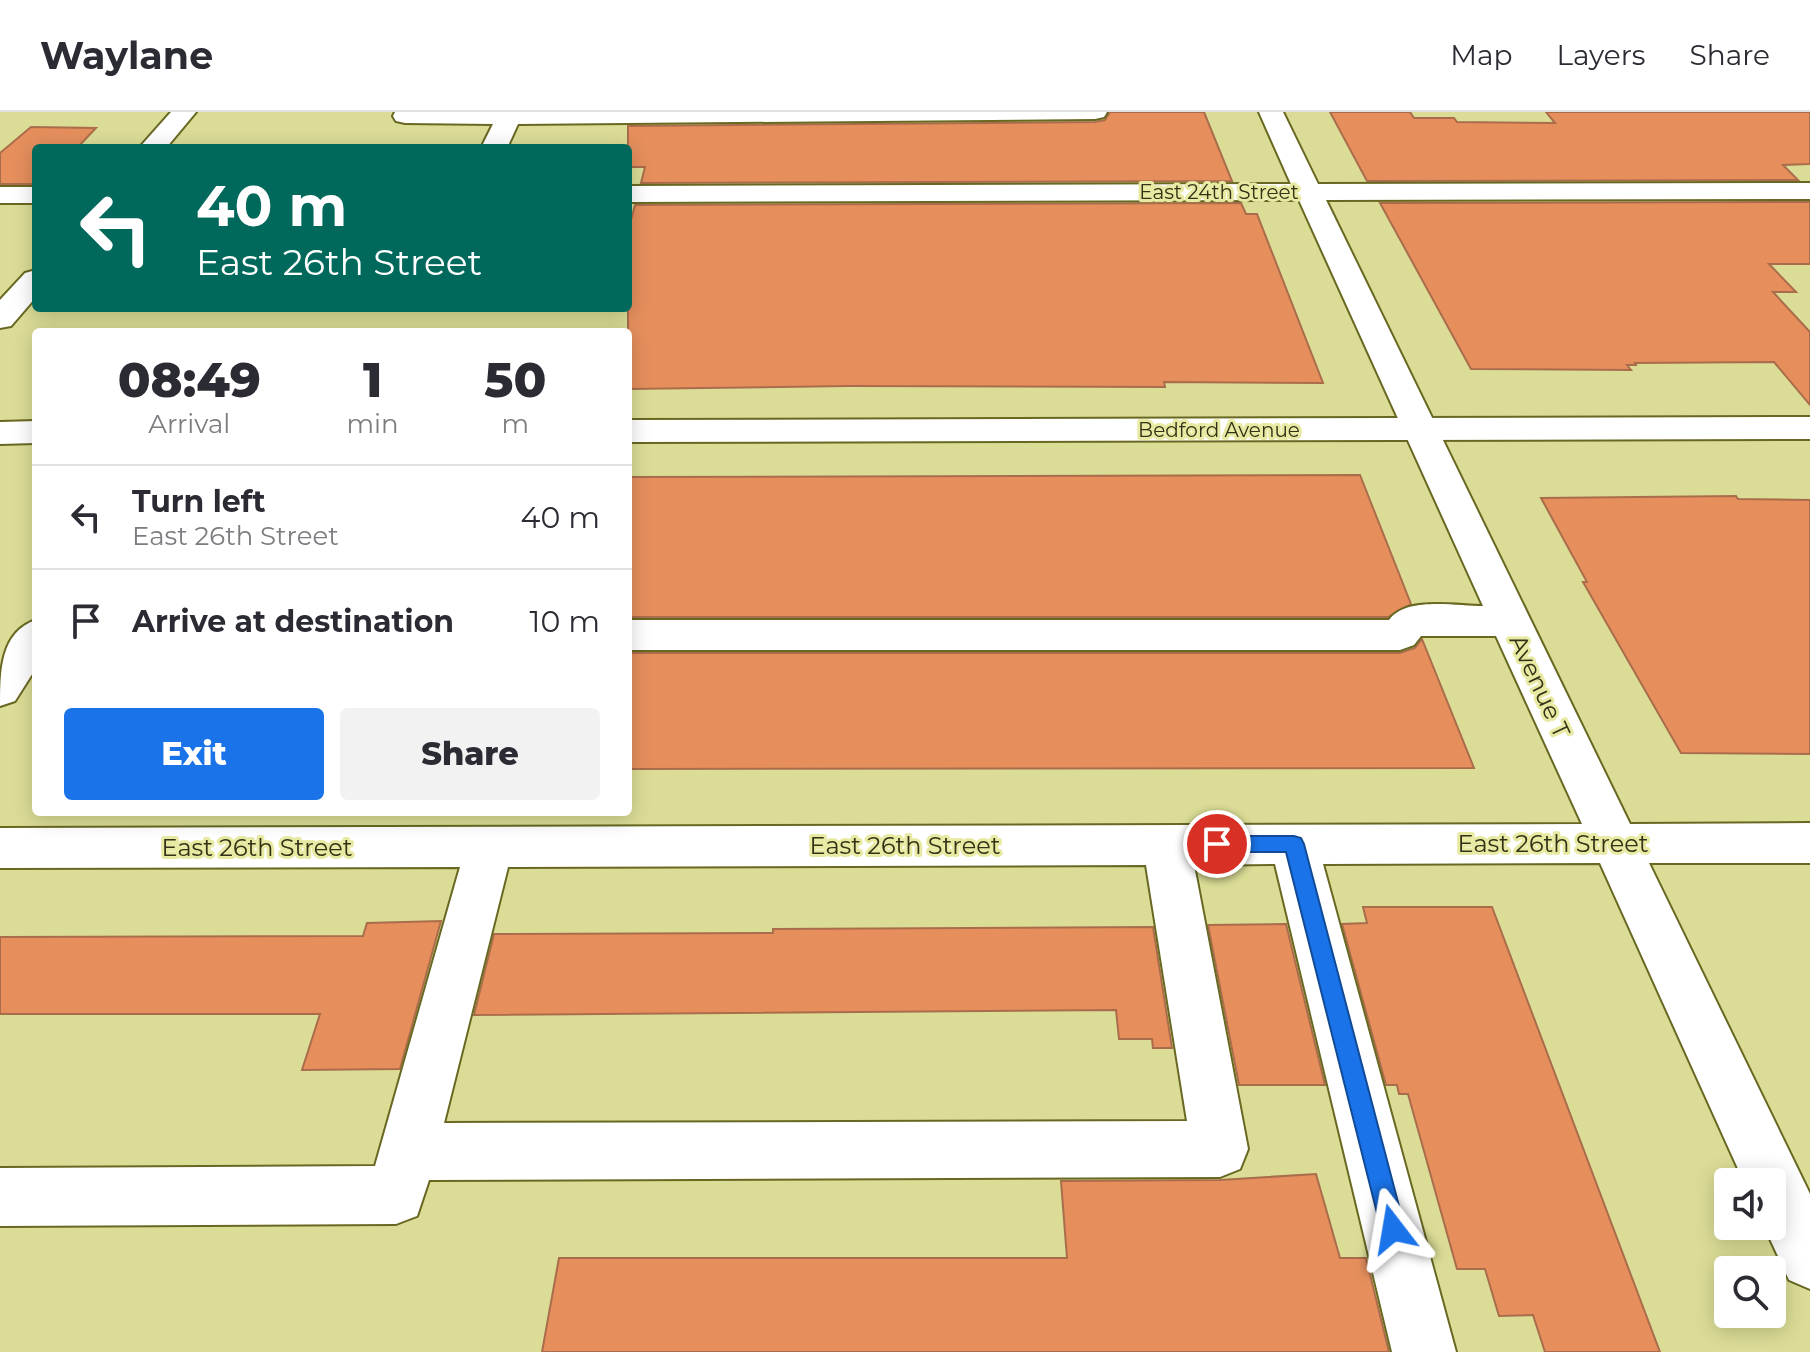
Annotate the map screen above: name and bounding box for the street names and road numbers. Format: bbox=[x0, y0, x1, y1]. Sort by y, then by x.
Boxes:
street label: East 24th Street bbox=[1139, 180, 1299, 204]
street label: Bedford Avenue bbox=[1138, 418, 1300, 442]
street label: Avenue T bbox=[1503, 630, 1577, 742]
street label: East 26th Street bbox=[1458, 829, 1649, 858]
street label: East 26th Street bbox=[810, 831, 1001, 860]
street label: East 26th Street bbox=[162, 833, 353, 862]

